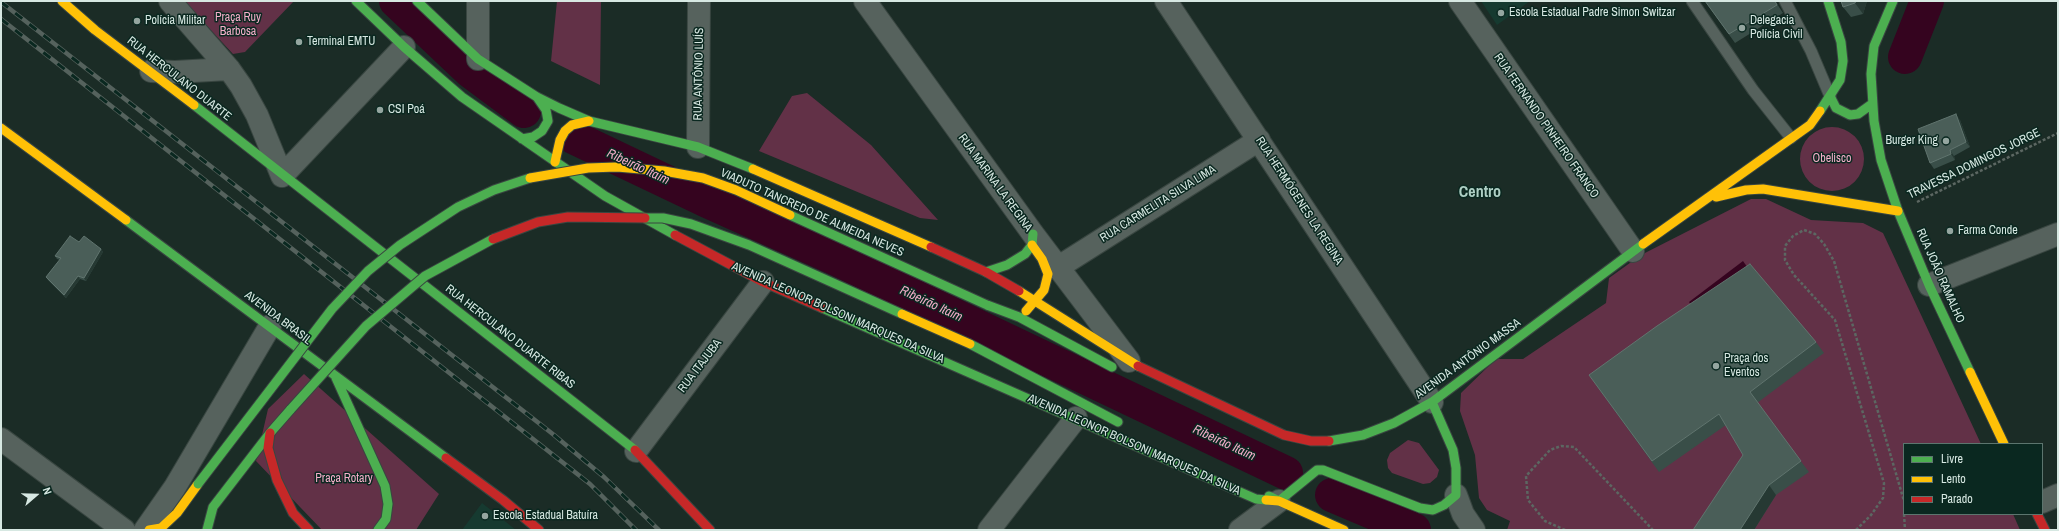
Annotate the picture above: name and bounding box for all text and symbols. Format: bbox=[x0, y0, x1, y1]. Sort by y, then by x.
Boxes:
place label: Escola Estadual Padre Simon Switzar bbox=[1509, 6, 1675, 20]
marker: Escola Estadual Padre Simon Switzar bbox=[1496, 8, 1506, 18]
park label: Praça Ruy Barbosa bbox=[215, 11, 261, 39]
place label: Polícia Militar bbox=[145, 14, 205, 28]
place label: Delegacia Polícia Civil bbox=[1750, 14, 1802, 42]
marker: Polícia Militar bbox=[132, 16, 142, 26]
marker: Delegacia Polícia Civil bbox=[1737, 23, 1747, 33]
street label: RUA ANTÔNIO LUÍS bbox=[691, 27, 707, 121]
street label: RUA HERCULANO DUARTE bbox=[124, 34, 234, 124]
place label: Terminal EMTU bbox=[307, 35, 375, 49]
marker: Terminal EMTU bbox=[294, 37, 304, 47]
street label: RUA FERNANDO PINHEIRO FRANCO bbox=[1490, 51, 1602, 201]
place label: CSI Poá bbox=[388, 103, 425, 117]
marker: CSI Poá bbox=[375, 105, 385, 115]
street label: TRAVESSA DOMINGOS JORGE bbox=[1905, 126, 2043, 202]
street label: RUA MARINA LA REGINA bbox=[955, 131, 1035, 235]
street label: RUA HERMÓGENES LA REGINA bbox=[1252, 134, 1346, 268]
place label: Burger King bbox=[1885, 134, 1938, 148]
marker: Burger King bbox=[1941, 136, 1951, 146]
water label: Ribeirão Itaim bbox=[604, 146, 672, 188]
park label: Obelisco bbox=[1813, 152, 1851, 166]
street label: RUA CARMELITA SILVA LIMA bbox=[1097, 162, 1219, 246]
street label: VIADUTO TANCREDO DE ALMEIDA NEVES bbox=[718, 166, 906, 260]
district label: Centro bbox=[1459, 183, 1501, 203]
place label: Farma Conde bbox=[1958, 224, 2018, 238]
marker: Farma Conde bbox=[1945, 226, 1955, 236]
street label: RUA JOÃO RAMALHO bbox=[1913, 227, 1967, 325]
street label: AVENIDA LEONOR BOLSONI MARQUES DA SILVA bbox=[729, 259, 947, 367]
street label: RUA HERCULANO DUARTE RIBAS bbox=[442, 282, 578, 392]
water label: Ribeirão Itaim bbox=[897, 283, 965, 325]
street label: AVENIDA BRASIL bbox=[242, 288, 314, 348]
street label: AVENIDA ANTÔNIO MASSA bbox=[1412, 316, 1524, 402]
street label: RUA ITAJUBA bbox=[675, 336, 725, 396]
place label: Praça dos Eventos bbox=[1724, 352, 1768, 380]
marker: Praça dos Eventos bbox=[1711, 361, 1721, 371]
street label: AVENIDA LEONOR BOLSONI MARQUES DA SILVA bbox=[1025, 391, 1243, 499]
water label: Ribeirão Itaim bbox=[1190, 422, 1258, 464]
legend bbox=[1903, 443, 2043, 515]
text: Livre bbox=[1941, 451, 1963, 467]
text: Lento bbox=[1941, 471, 1966, 487]
park label: Praça Rotary bbox=[315, 472, 373, 486]
north arrow bbox=[16, 475, 56, 515]
text: N bbox=[40, 485, 55, 496]
text: Parado bbox=[1941, 491, 1973, 507]
place label: Escola Estadual Batuíra bbox=[493, 509, 598, 523]
marker: Escola Estadual Batuíra bbox=[480, 511, 490, 521]

